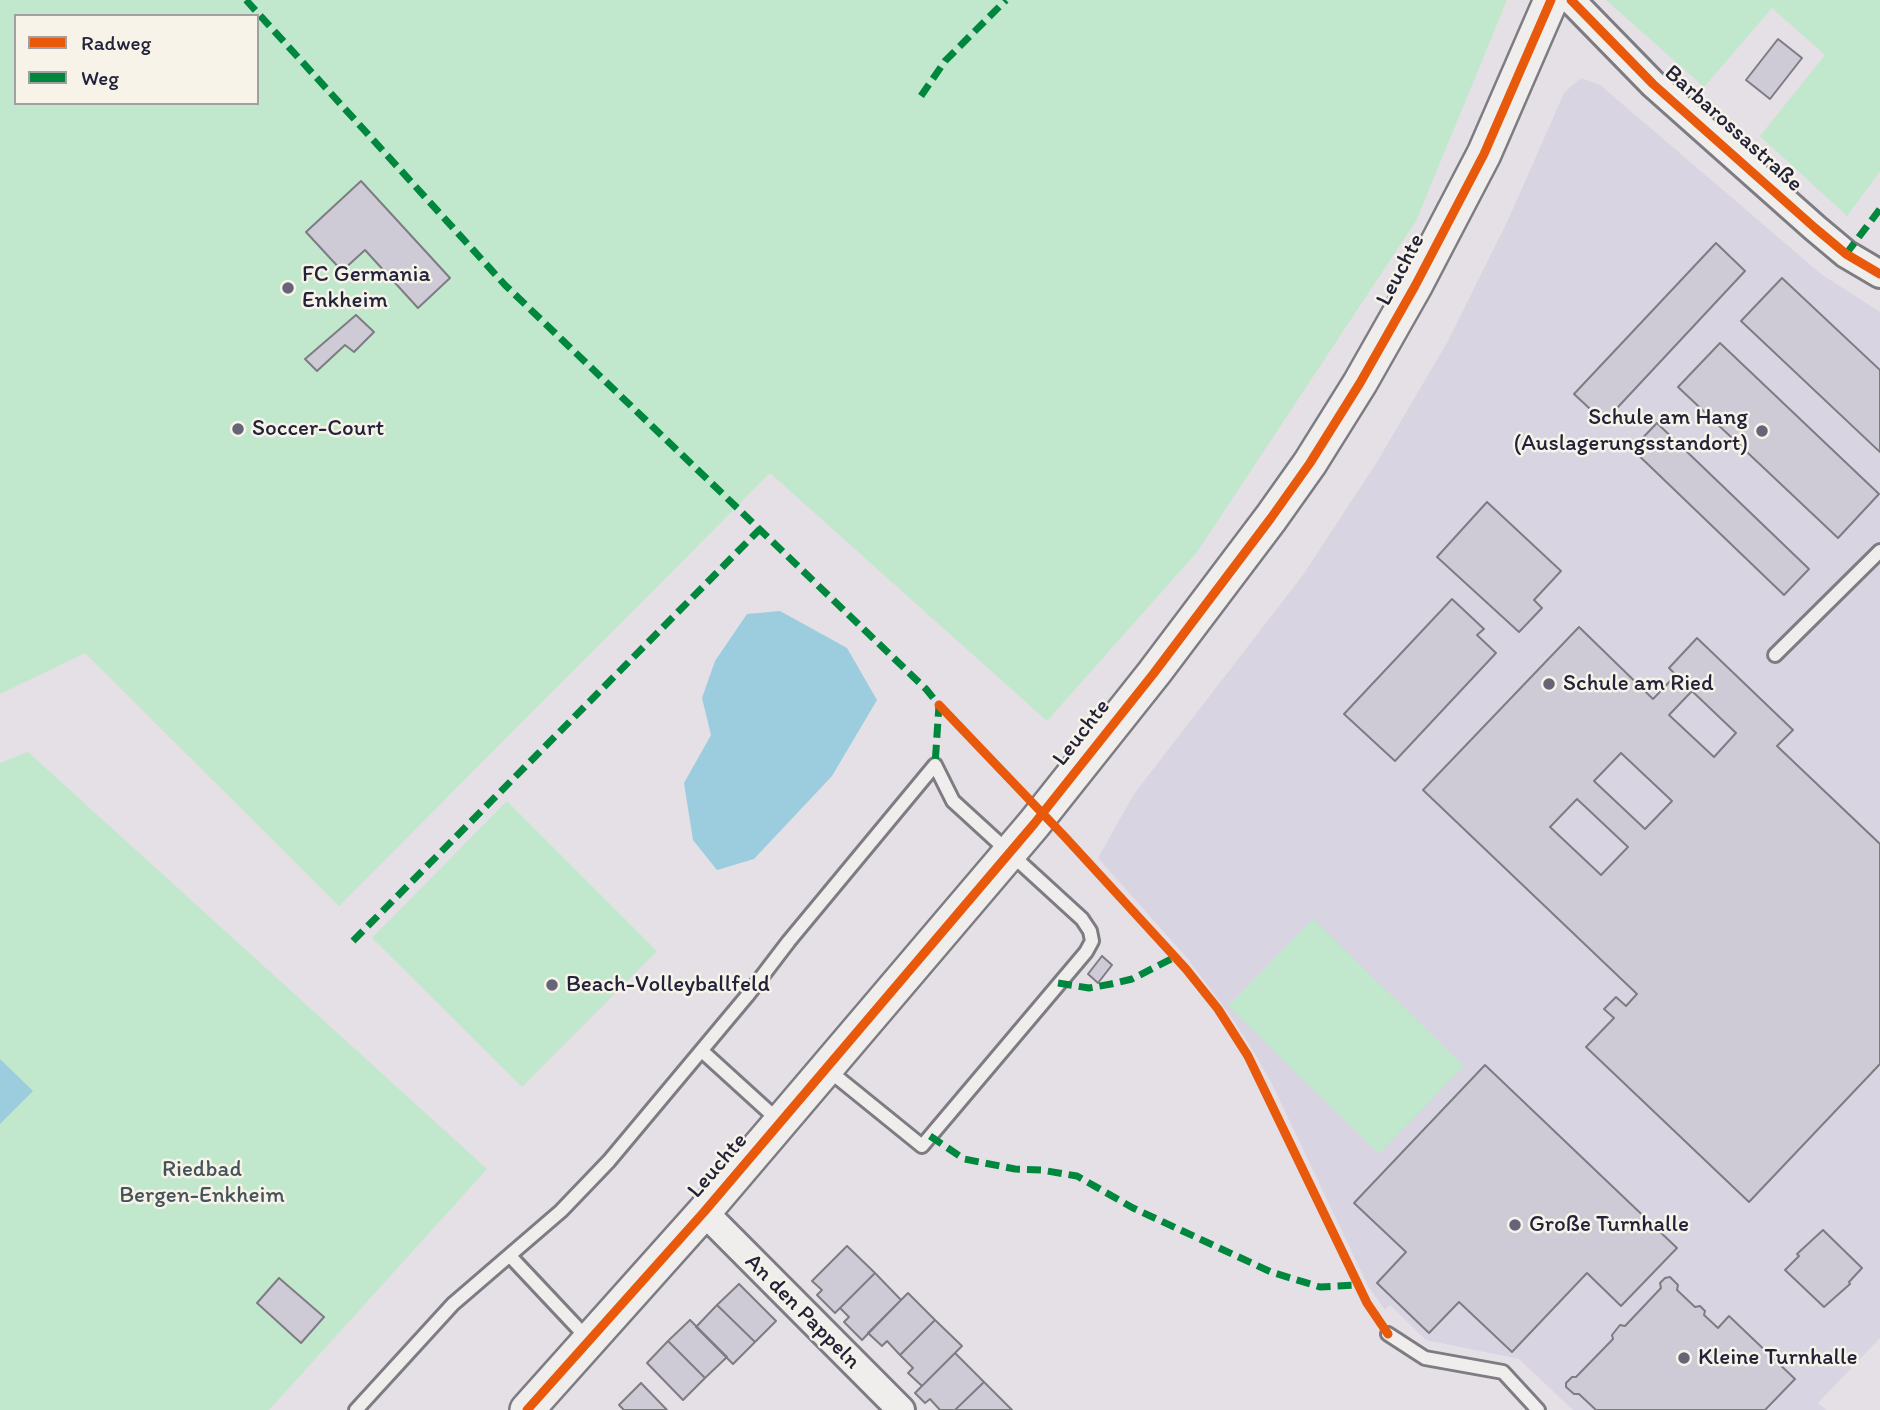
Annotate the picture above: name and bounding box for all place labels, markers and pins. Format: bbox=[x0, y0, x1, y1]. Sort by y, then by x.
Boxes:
place label: FC Germania Enkheim bbox=[302, 261, 430, 315]
marker: FC Germania Enkheim bbox=[280, 280, 296, 296]
place label: Schule am Hang (Auslagerungsstandort) bbox=[1514, 404, 1748, 458]
place label: Soccer-Court bbox=[252, 415, 384, 443]
marker: Soccer-Court bbox=[230, 421, 246, 437]
marker: Schule am Hang (Auslagerungsstandort) bbox=[1754, 423, 1770, 439]
place label: Schule am Ried bbox=[1563, 670, 1714, 698]
marker: Schule am Ried bbox=[1541, 676, 1557, 692]
place label: Beach-Volleyballfeld bbox=[566, 971, 770, 999]
marker: Beach-Volleyballfeld bbox=[544, 977, 560, 993]
place label: Große Turnhalle bbox=[1529, 1211, 1689, 1239]
marker: Große Turnhalle bbox=[1507, 1217, 1523, 1233]
place label: Kleine Turnhalle bbox=[1698, 1344, 1858, 1372]
marker: Kleine Turnhalle bbox=[1676, 1350, 1692, 1366]

